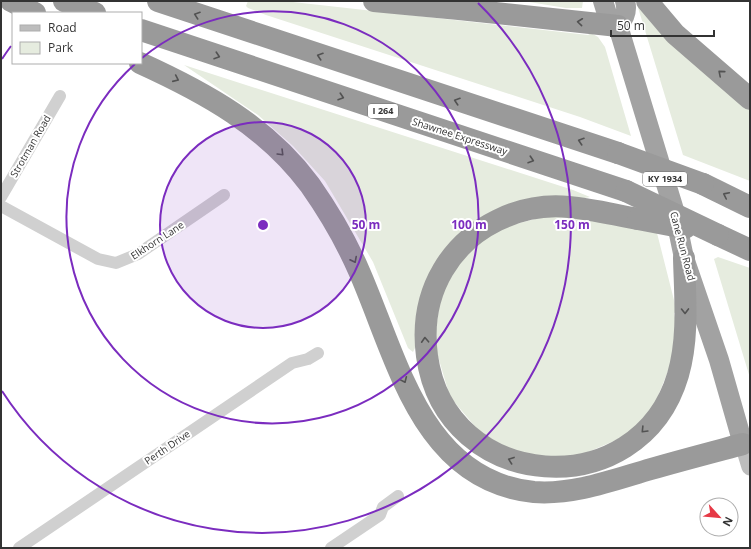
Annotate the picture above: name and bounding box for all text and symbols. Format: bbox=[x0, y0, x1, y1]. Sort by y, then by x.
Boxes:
one-way arrow bbox=[194, 11, 201, 20]
legend bbox=[12, 12, 142, 64]
scale bar bbox=[611, 12, 714, 38]
text: 50 m bbox=[617, 17, 645, 34]
one-way arrow bbox=[577, 18, 583, 27]
text: Road bbox=[48, 19, 77, 36]
text: Park bbox=[48, 39, 74, 56]
one-way arrow bbox=[214, 51, 221, 60]
one-way arrow bbox=[317, 52, 324, 60]
one-way arrow bbox=[718, 71, 725, 78]
one-way arrow bbox=[171, 74, 179, 82]
one-way arrow bbox=[337, 92, 344, 101]
one-way arrow bbox=[454, 97, 461, 105]
road number: I 264 bbox=[368, 104, 398, 118]
street label: Strotman Road bbox=[6, 112, 54, 180]
street label: Shawnee Expressway bbox=[411, 114, 510, 158]
one-way arrow bbox=[577, 137, 584, 146]
one-way arrow bbox=[276, 148, 284, 156]
one-way arrow bbox=[527, 155, 534, 164]
road number: KY 1934 bbox=[643, 172, 687, 186]
one-way arrow bbox=[723, 192, 731, 200]
street label: Cane Run Road bbox=[667, 210, 699, 282]
text: 50 m bbox=[352, 216, 380, 233]
text: 100 m bbox=[451, 216, 487, 233]
text: 150 m bbox=[554, 216, 590, 233]
street label: Elkhorn Lane bbox=[128, 217, 187, 262]
centre of rings bbox=[256, 218, 270, 232]
one-way arrow bbox=[349, 256, 357, 264]
one-way arrow bbox=[681, 308, 689, 314]
one-way arrow bbox=[421, 337, 430, 343]
one-way arrow bbox=[400, 376, 408, 383]
one-way arrow bbox=[641, 425, 649, 433]
street label: Perth Drive bbox=[141, 426, 193, 467]
one-way arrow bbox=[508, 457, 515, 465]
north arrow bbox=[699, 497, 739, 537]
text: N bbox=[720, 514, 737, 529]

